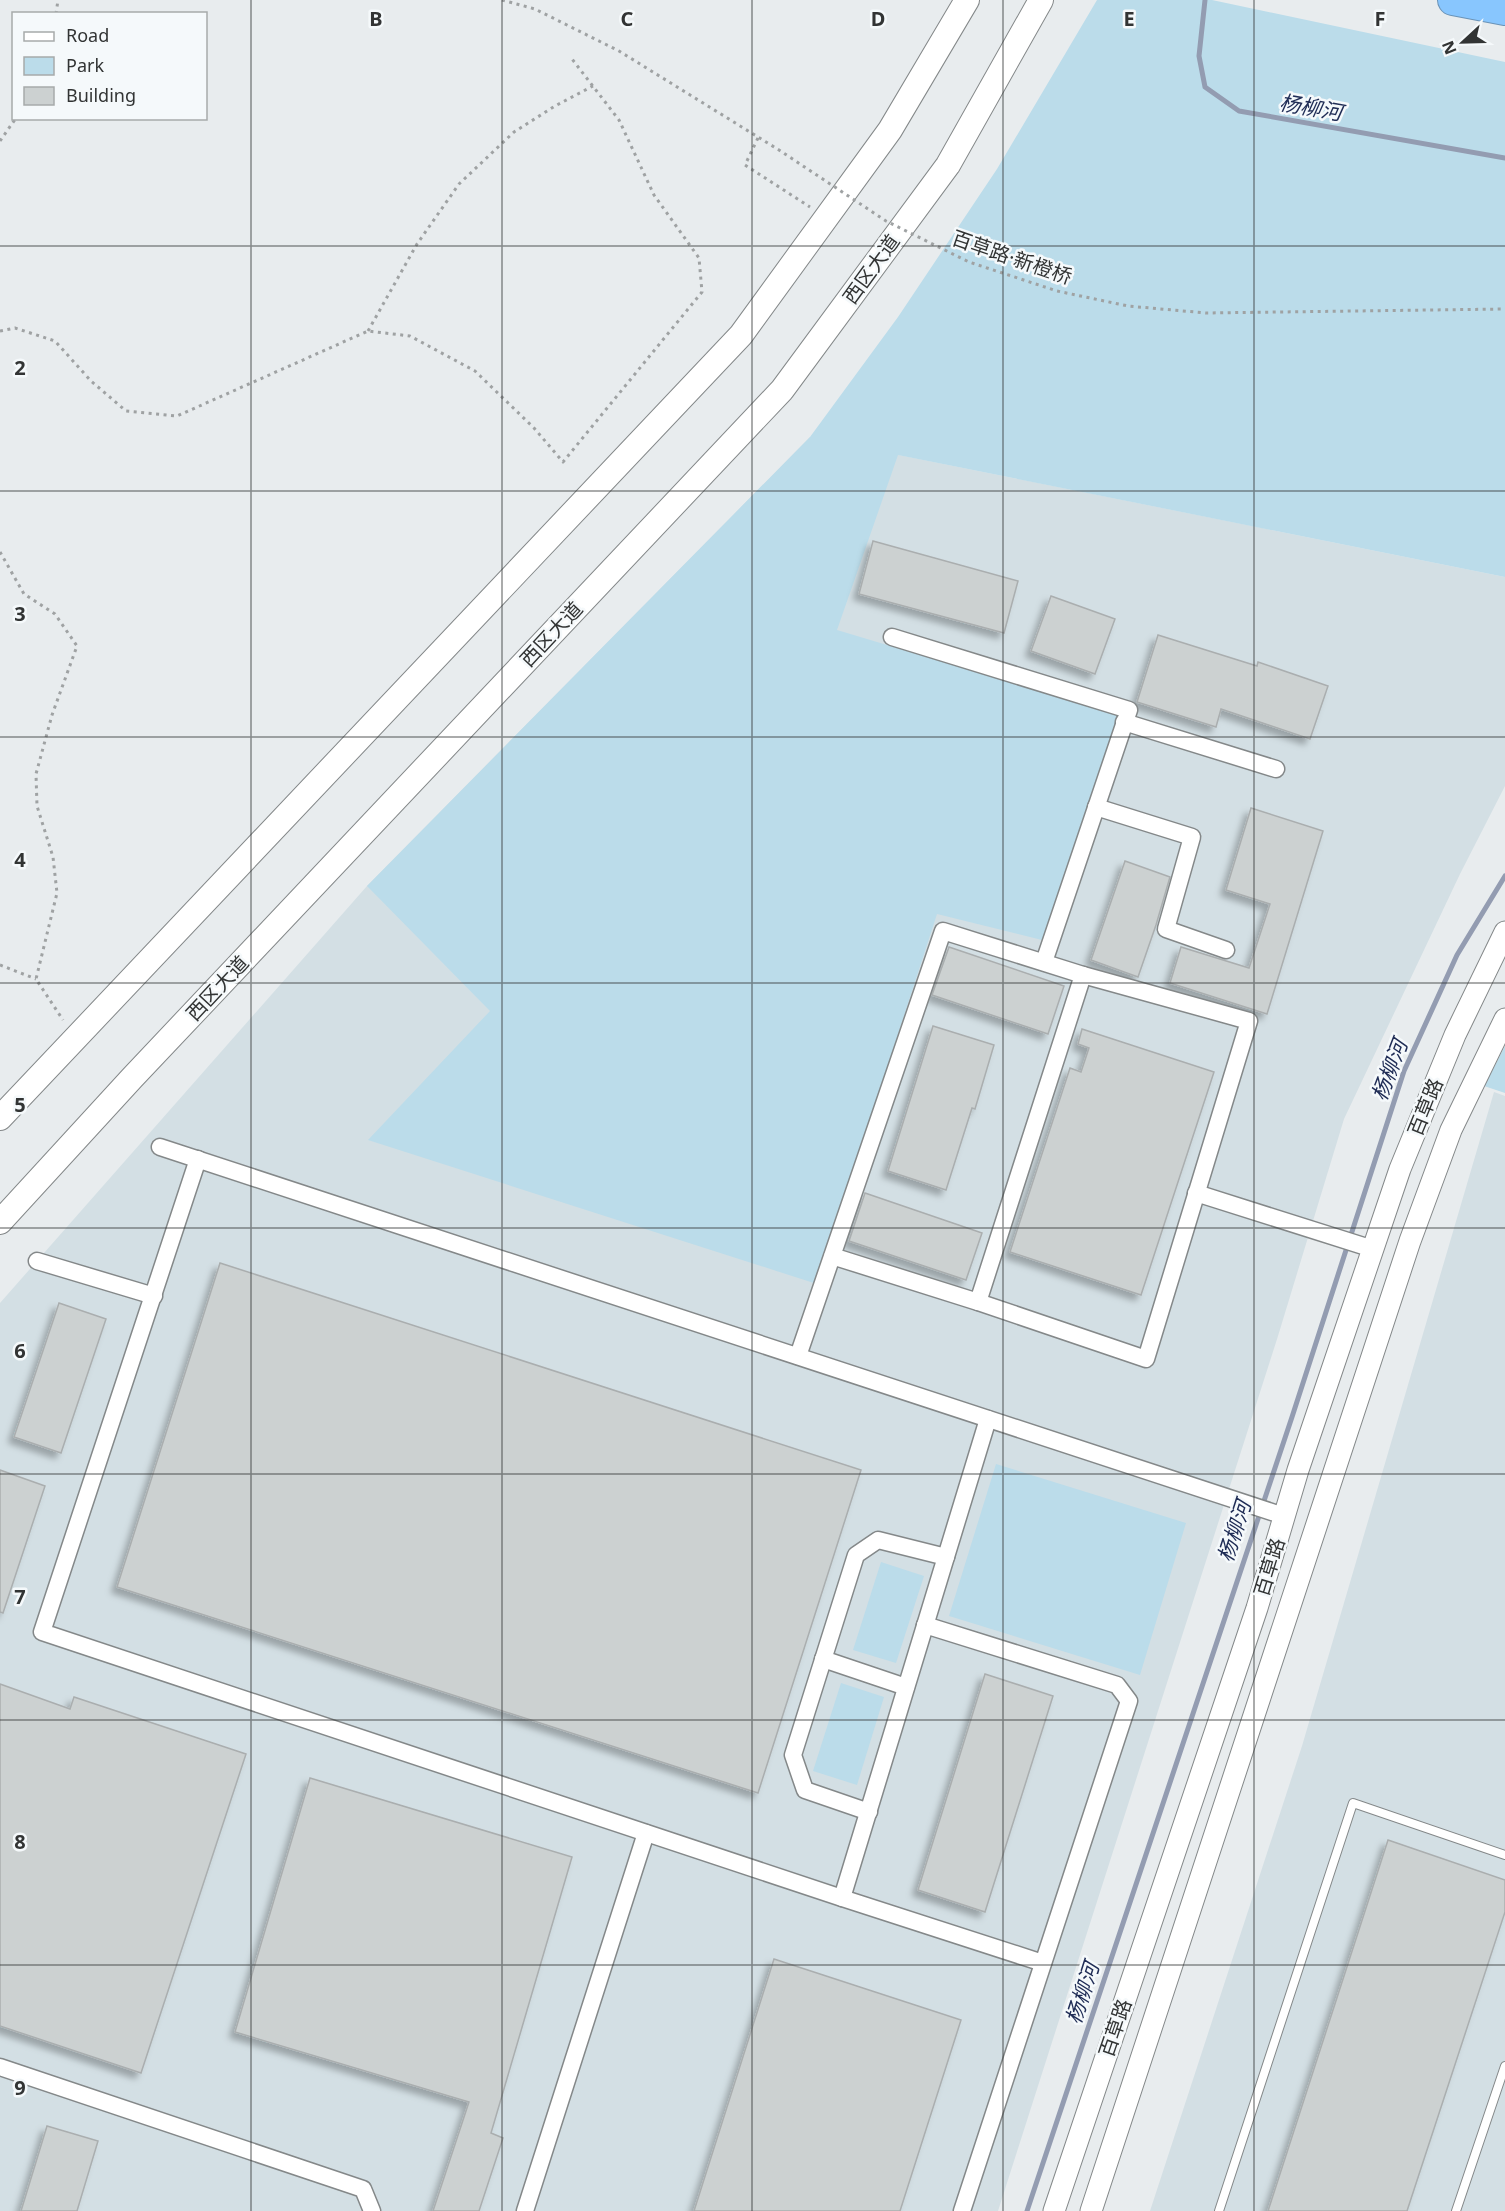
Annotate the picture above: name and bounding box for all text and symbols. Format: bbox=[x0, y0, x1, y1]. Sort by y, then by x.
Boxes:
text: B bbox=[369, 5, 383, 32]
text: C bbox=[621, 5, 634, 32]
text: D bbox=[871, 5, 885, 32]
text: E bbox=[1123, 5, 1135, 32]
text: F bbox=[1375, 5, 1385, 32]
legend bbox=[12, 12, 207, 120]
north arrow bbox=[1433, 12, 1493, 72]
text: Road bbox=[66, 23, 109, 47]
text: N bbox=[1436, 37, 1462, 58]
text: Park bbox=[66, 53, 104, 77]
text: Building bbox=[66, 83, 136, 107]
water label: 杨柳河 bbox=[1278, 88, 1348, 127]
street label: 百草路·新橙桥 bbox=[948, 224, 1076, 290]
street label: 西区大道 bbox=[837, 229, 905, 309]
text: 2 bbox=[14, 354, 26, 381]
street label: 西区大道 bbox=[514, 596, 588, 672]
text: 3 bbox=[14, 600, 26, 627]
text: 4 bbox=[14, 846, 26, 873]
street label: 西区大道 bbox=[180, 950, 254, 1026]
water label: 杨柳河 bbox=[1365, 1032, 1415, 1104]
street label: 百草路 bbox=[1401, 1074, 1449, 1140]
text: 5 bbox=[14, 1091, 26, 1118]
text: 6 bbox=[14, 1337, 26, 1364]
water label: 杨柳河 bbox=[1211, 1493, 1258, 1565]
street label: 百草路 bbox=[1247, 1534, 1291, 1600]
text: 7 bbox=[14, 1583, 26, 1610]
text: 8 bbox=[14, 1828, 26, 1855]
water label: 杨柳河 bbox=[1059, 1955, 1106, 2027]
street label: 百草路 bbox=[1092, 1995, 1138, 2061]
text: 9 bbox=[14, 2074, 26, 2101]

